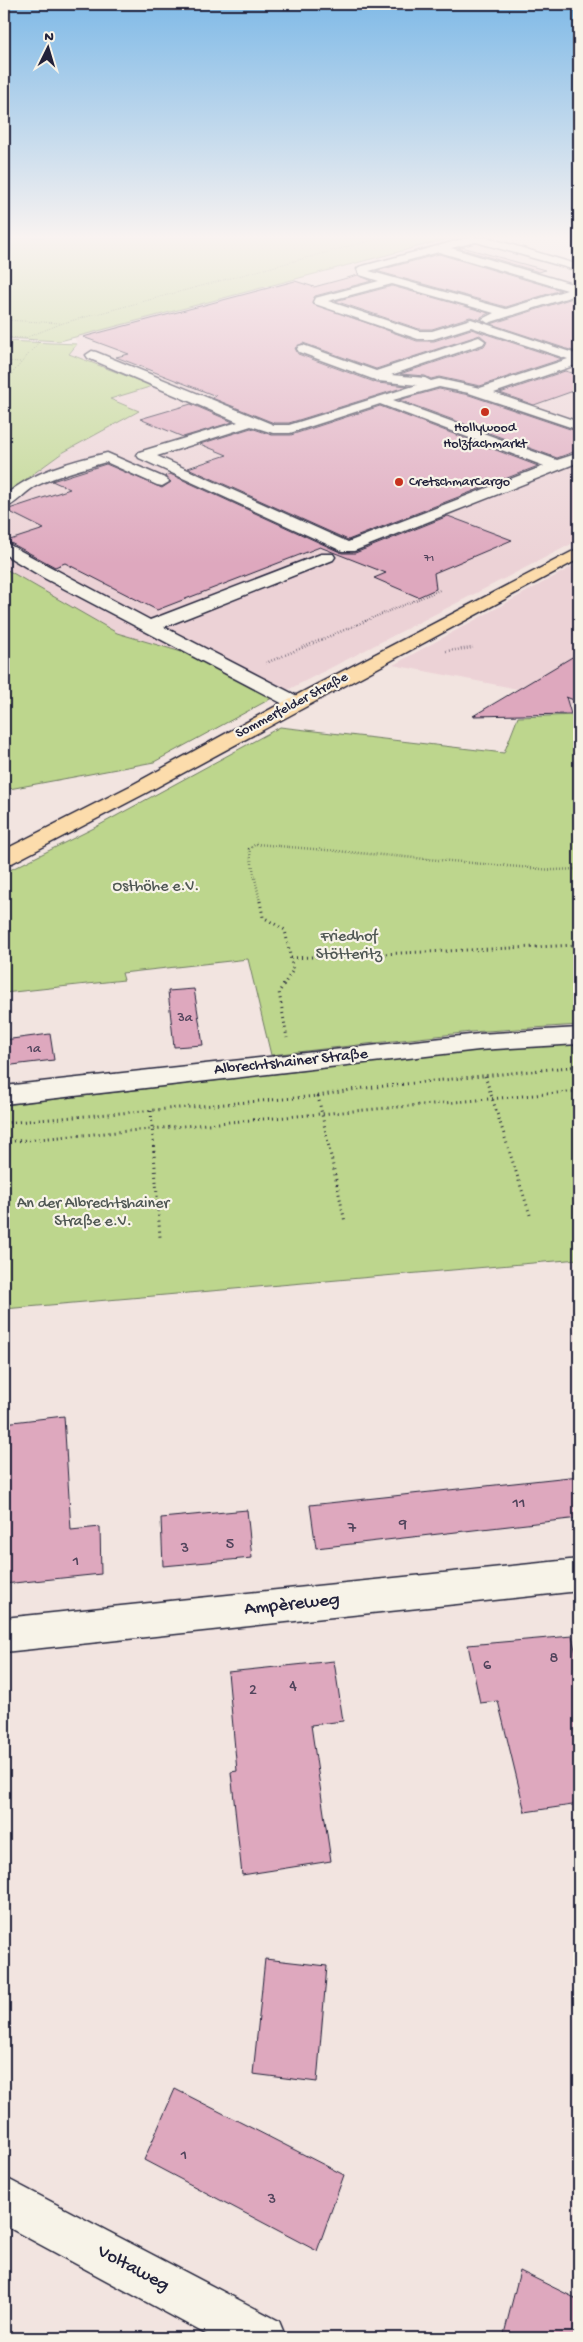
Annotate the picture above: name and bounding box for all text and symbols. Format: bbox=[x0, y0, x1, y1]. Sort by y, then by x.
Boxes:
north arrow bbox=[22, 22, 72, 72]
text: N bbox=[44, 29, 54, 46]
marker: Hollywood Holzfachmarkt bbox=[479, 406, 491, 418]
place label: Hollywood Holzfachmarkt bbox=[443, 420, 528, 453]
place label: CretschmarCargo bbox=[409, 474, 510, 491]
marker: CretschmarCargo bbox=[393, 476, 405, 488]
house number: 71 bbox=[423, 553, 434, 565]
street label: Sommerfelder Straße bbox=[233, 669, 352, 743]
park label: Osthöhe e.V. bbox=[113, 878, 199, 897]
park label: Friedhof Stötteritz bbox=[316, 928, 383, 965]
house number: 3a bbox=[176, 1010, 194, 1027]
house number: 1a bbox=[26, 1041, 42, 1058]
street label: Albrechtshainer Straße bbox=[213, 1045, 370, 1081]
park label: An der Albrechtshainer Straße e.V. bbox=[17, 1195, 170, 1232]
house number: 11 bbox=[512, 1495, 525, 1514]
house number: 9 bbox=[398, 1516, 407, 1535]
house number: 7 bbox=[347, 1520, 357, 1539]
house number: 5 bbox=[226, 1536, 234, 1555]
house number: 3 bbox=[180, 1540, 189, 1559]
house number: 1 bbox=[72, 1553, 79, 1572]
street label: Ampèreweg bbox=[243, 1589, 341, 1621]
house number: 8 bbox=[550, 1650, 559, 1669]
house number: 6 bbox=[483, 1657, 492, 1676]
house number: 4 bbox=[289, 1678, 297, 1697]
house number: 2 bbox=[249, 1682, 257, 1701]
house number: 1 bbox=[180, 2147, 187, 2166]
house number: 3 bbox=[267, 2191, 276, 2210]
street label: Voltaweg bbox=[92, 2240, 173, 2298]

